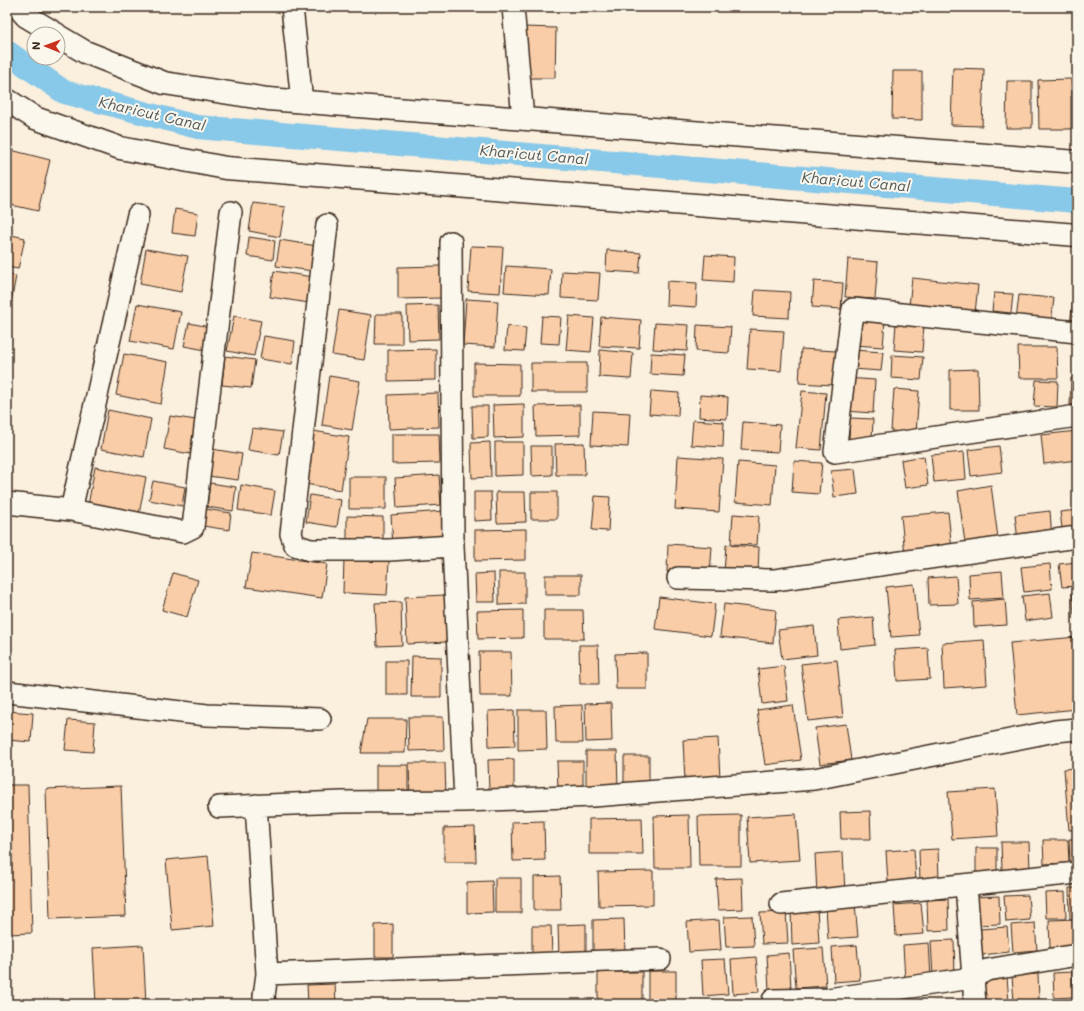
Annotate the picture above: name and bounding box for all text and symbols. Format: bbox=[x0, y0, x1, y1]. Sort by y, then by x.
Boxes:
north arrow bbox=[26, 26, 66, 66]
text: N bbox=[28, 42, 43, 50]
water label: Kharicut Canal bbox=[97, 91, 208, 135]
water label: Kharicut Canal bbox=[479, 139, 589, 169]
water label: Kharicut Canal bbox=[801, 166, 911, 196]

